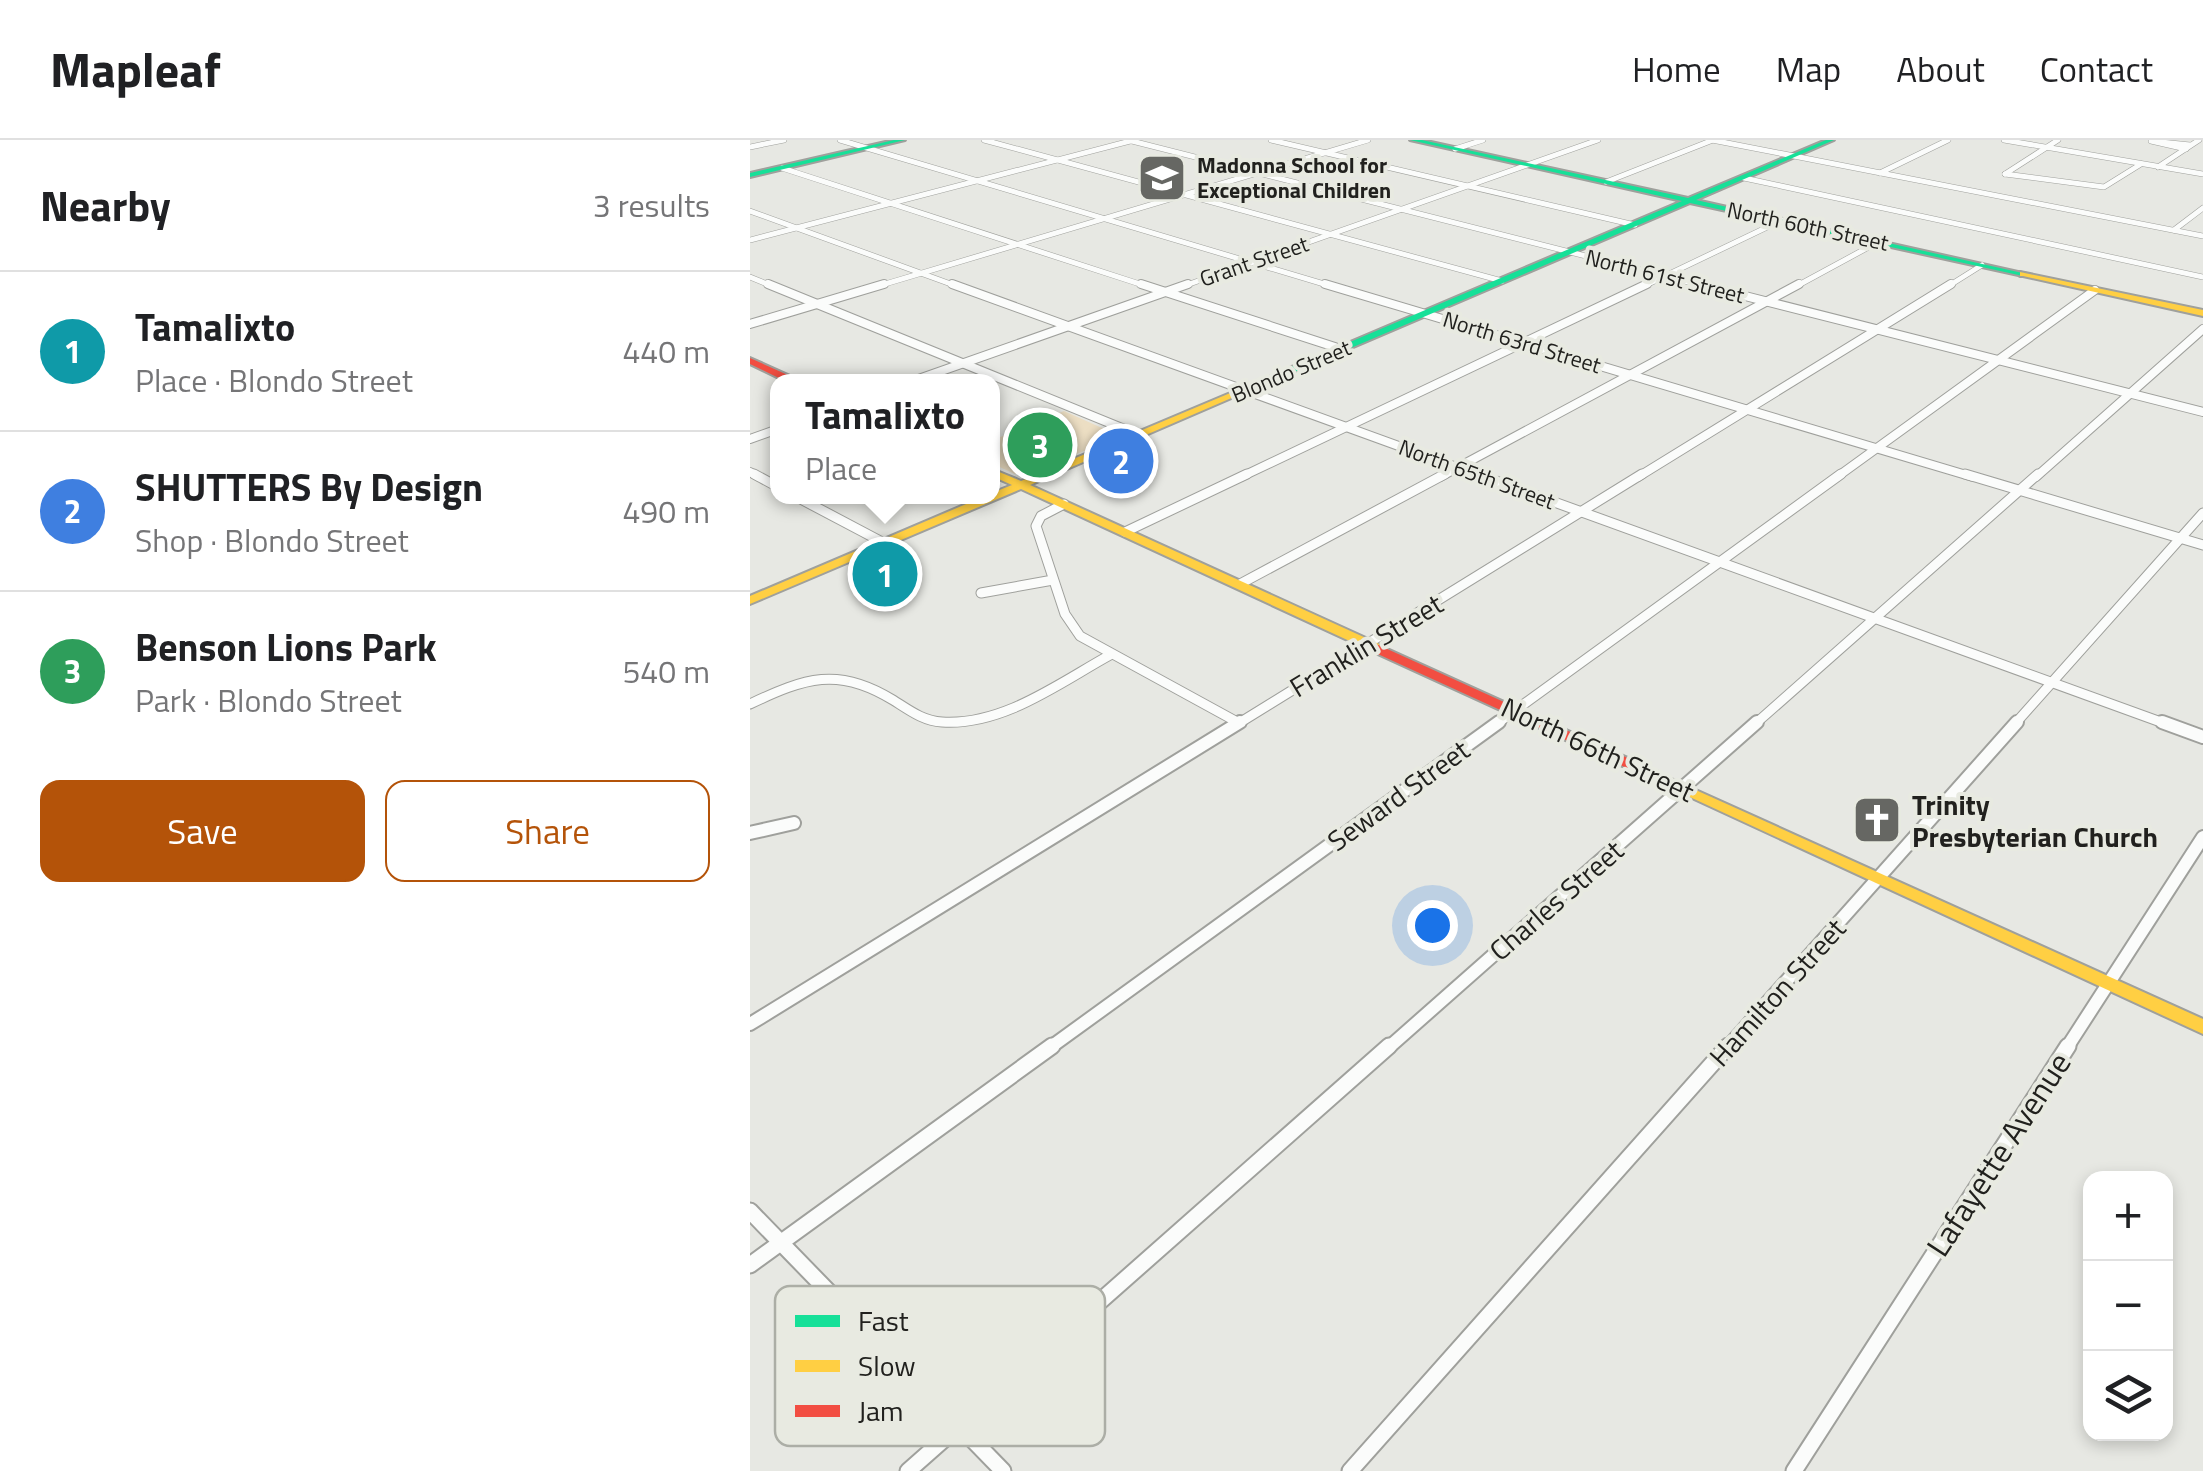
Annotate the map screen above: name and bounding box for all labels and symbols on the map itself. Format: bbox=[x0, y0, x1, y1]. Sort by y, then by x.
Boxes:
place label: Madonna School for Exceptional Children bbox=[1197, 148, 1391, 207]
school or university icon: Madonna School for Exceptional Children bbox=[1136, 152, 1188, 204]
street label: North 60th Street bbox=[1724, 192, 1892, 260]
street label: Grant Street bbox=[1195, 226, 1313, 296]
street label: North 61st Street bbox=[1582, 240, 1748, 312]
street label: North 63rd Street bbox=[1439, 302, 1605, 382]
street label: Blondo Street bbox=[1226, 330, 1356, 411]
pin: 3 bbox=[1008, 408, 1072, 482]
pin: 2 bbox=[1088, 424, 1154, 498]
street label: North 65th Street bbox=[1394, 430, 1560, 518]
pin: 1 bbox=[852, 536, 918, 612]
street label: Franklin Street bbox=[1281, 582, 1451, 708]
street label: North 66th Street bbox=[1494, 685, 1702, 813]
street label: Seward Street bbox=[1318, 728, 1478, 861]
place label: Trinity Presbyterian Church bbox=[1912, 783, 2158, 858]
church icon: Trinity Presbyterian Church bbox=[1851, 794, 1903, 846]
street label: Charles Street bbox=[1479, 829, 1633, 971]
your location bbox=[1407, 900, 1458, 951]
street label: Hamilton Street bbox=[1698, 908, 1856, 1076]
street label: Lafayette Avenue bbox=[1914, 1042, 2082, 1266]
legend bbox=[775, 1286, 1105, 1446]
text: Fast bbox=[858, 1299, 909, 1342]
text: Slow bbox=[858, 1344, 916, 1387]
text: Jam bbox=[858, 1389, 904, 1432]

